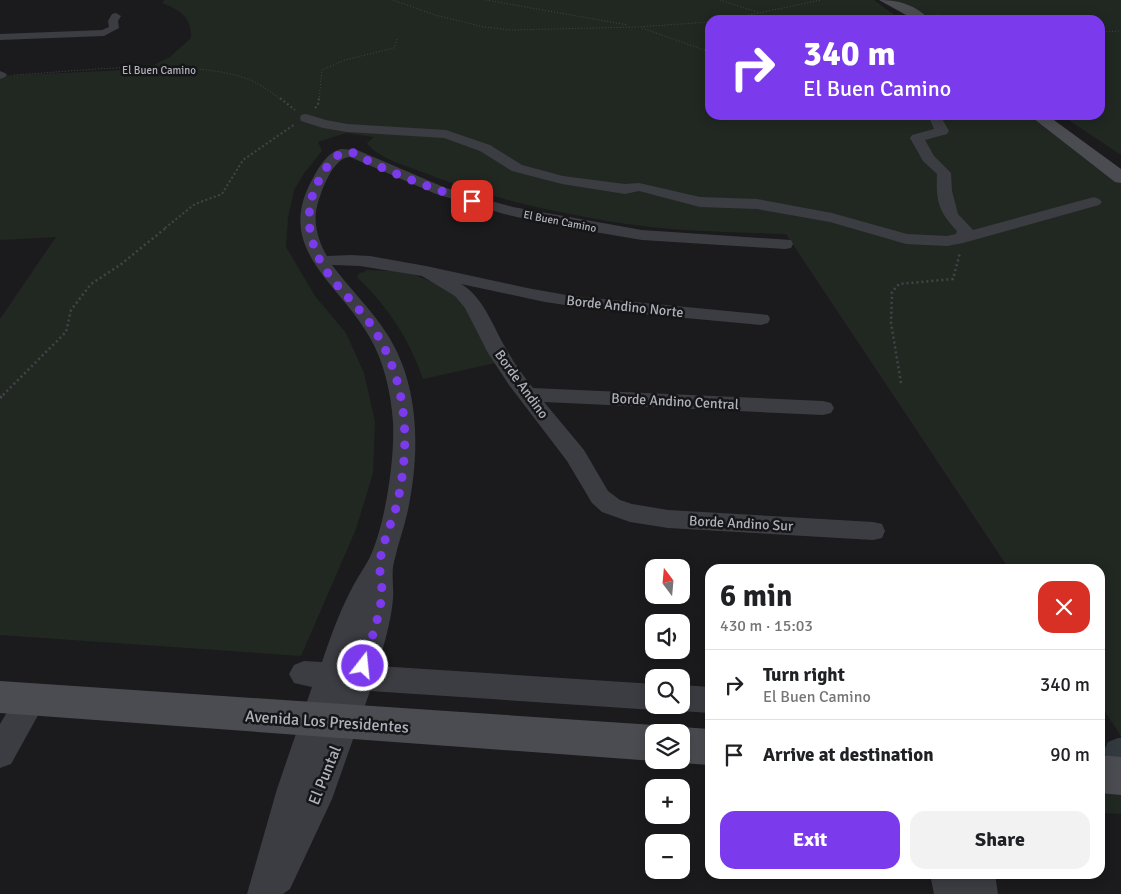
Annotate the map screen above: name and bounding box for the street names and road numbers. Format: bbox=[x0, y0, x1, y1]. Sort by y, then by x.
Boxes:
street label: El Buen Camino bbox=[122, 64, 196, 77]
street label: El Buen Camino bbox=[522, 208, 598, 235]
street label: Borde Andino Norte bbox=[566, 292, 684, 321]
street label: Borde Andino bbox=[491, 347, 552, 422]
street label: Borde Andino Central bbox=[611, 390, 739, 413]
street label: Borde Andino Sur bbox=[688, 512, 794, 535]
street label: Avenida Los Presidentes bbox=[244, 706, 409, 738]
street label: El Puntal bbox=[304, 743, 346, 808]

